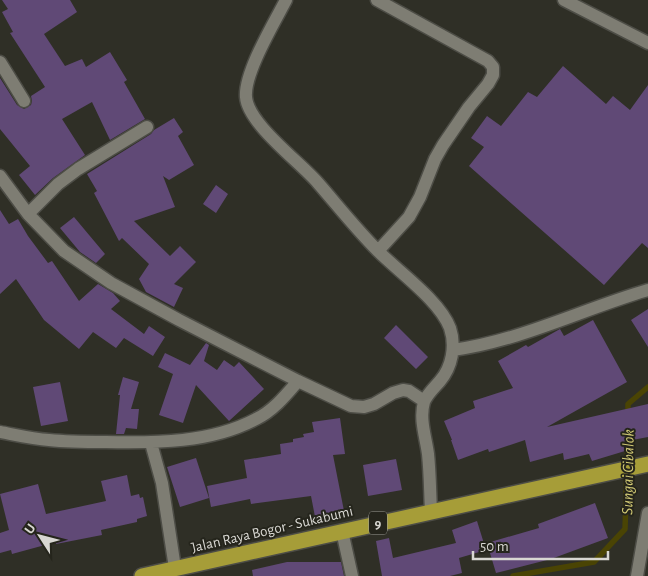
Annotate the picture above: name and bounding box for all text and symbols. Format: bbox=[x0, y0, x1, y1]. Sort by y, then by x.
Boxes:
water label: Sungai Cibalok bbox=[619, 429, 637, 515]
street label: Jalan Raya Bogor - Sukabumi bbox=[190, 504, 354, 555]
north arrow bbox=[15, 511, 65, 561]
road number: 9 bbox=[369, 512, 387, 534]
text: U bbox=[22, 521, 39, 537]
scale bar bbox=[473, 528, 608, 560]
text: 50 m bbox=[480, 539, 509, 554]

